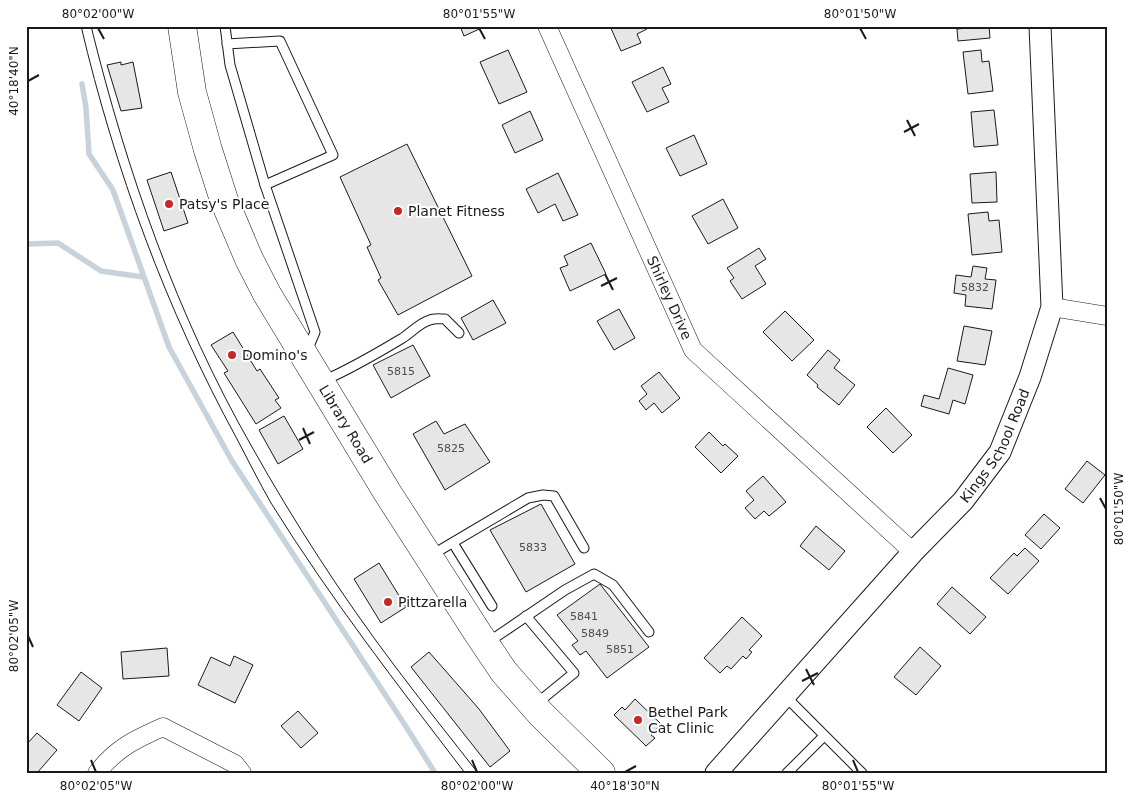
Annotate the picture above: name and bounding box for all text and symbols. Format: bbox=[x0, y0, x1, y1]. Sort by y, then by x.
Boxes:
text: 80°02'00"W bbox=[62, 7, 134, 21]
text: 80°01'55"W bbox=[443, 7, 515, 21]
text: 80°01'50"W bbox=[824, 7, 896, 21]
text: 40°18'40"N bbox=[7, 46, 21, 116]
place label: Patsy's Place bbox=[179, 196, 269, 212]
marker: Patsy's Place bbox=[163, 198, 175, 210]
place label: Planet Fitness bbox=[408, 203, 505, 219]
marker: Planet Fitness bbox=[392, 205, 404, 217]
street label: Shirley Drive bbox=[644, 253, 695, 342]
house number: 5832 bbox=[961, 281, 989, 294]
place label: Domino's bbox=[242, 347, 307, 363]
marker: Domino's bbox=[226, 349, 238, 361]
house number: 5815 bbox=[387, 365, 415, 378]
street label: Library Road bbox=[316, 382, 376, 466]
street label: Kings School Road bbox=[957, 386, 1032, 506]
house number: 5825 bbox=[437, 442, 465, 455]
text: 80°01'50"W bbox=[1112, 473, 1126, 545]
house number: 5833 bbox=[519, 541, 547, 554]
place label: Pittzarella bbox=[398, 594, 467, 610]
marker: Pittzarella bbox=[382, 596, 394, 608]
text: 80°02'05"W bbox=[7, 600, 21, 672]
house number: 5841 bbox=[570, 610, 598, 623]
house number: 5849 bbox=[581, 627, 609, 640]
house number: 5851 bbox=[606, 643, 634, 656]
place label: Bethel Park Cat Clinic bbox=[648, 704, 729, 736]
marker: Bethel Park Cat Clinic bbox=[632, 714, 644, 726]
text: 80°02'05"W bbox=[60, 779, 132, 793]
text: 80°02'00"W bbox=[441, 779, 513, 793]
text: 40°18'30"N bbox=[590, 779, 660, 793]
text: 80°01'55"W bbox=[822, 779, 894, 793]

